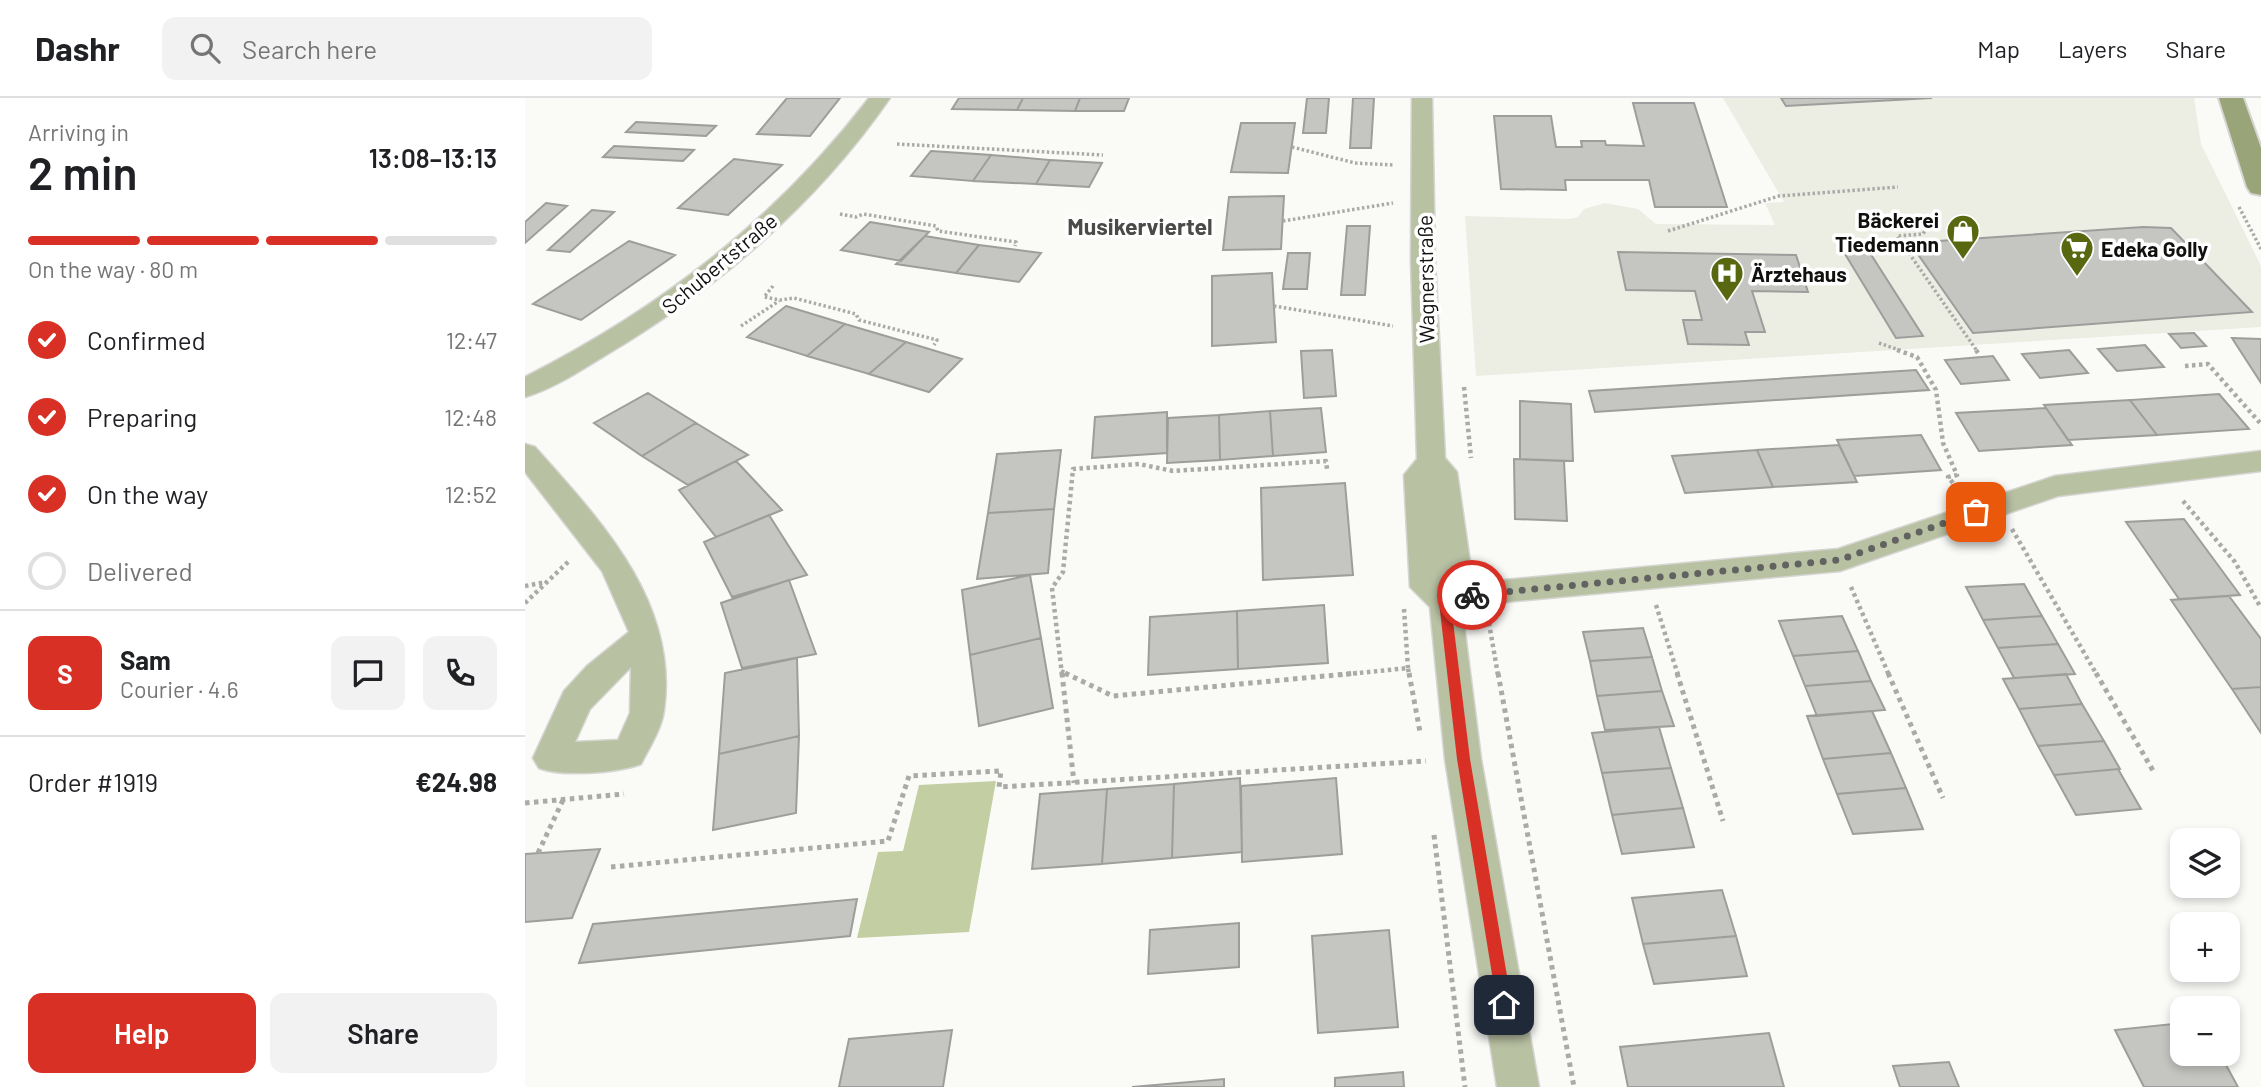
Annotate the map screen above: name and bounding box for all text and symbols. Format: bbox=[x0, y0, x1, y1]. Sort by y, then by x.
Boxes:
search box bbox=[162, 17, 652, 80]
text: Dashr bbox=[35, 28, 120, 68]
icon: search bbox=[186, 29, 224, 67]
text: Search here bbox=[242, 33, 377, 64]
text: Map bbox=[1977, 34, 2020, 63]
text: Layers bbox=[2058, 34, 2127, 63]
text: Share bbox=[2165, 34, 2226, 63]
text: Arriving in bbox=[28, 118, 129, 146]
text: 13:08–13:13 bbox=[369, 142, 497, 173]
text: 2 min bbox=[28, 144, 137, 199]
place label: Bäckerei Tiedemann bbox=[1835, 207, 1939, 256]
street label: Schubertstraße bbox=[656, 208, 782, 318]
district label: Musikerviertel bbox=[1067, 212, 1213, 240]
shop icon: Bäckerei Tiedemann bbox=[1944, 212, 1982, 261]
street label: Wagnerstraße bbox=[1411, 215, 1439, 343]
supermarket icon: Edeka Golly bbox=[2058, 229, 2096, 278]
place label: Edeka Golly bbox=[2101, 236, 2208, 261]
hospital icon: Ärztehaus bbox=[1708, 254, 1746, 303]
text: On the way · 80 m bbox=[28, 255, 198, 283]
place label: Ärztehaus bbox=[1751, 261, 1847, 286]
icon: check bbox=[28, 321, 66, 359]
text: Confirmed bbox=[87, 324, 206, 355]
text: 12:47 bbox=[446, 326, 497, 354]
icon: check bbox=[28, 398, 66, 436]
text: Preparing bbox=[87, 401, 197, 432]
text: 12:48 bbox=[444, 403, 497, 431]
icon: check bbox=[28, 475, 66, 513]
text: On the way bbox=[87, 478, 208, 509]
text: 12:52 bbox=[445, 480, 497, 508]
pin bbox=[1946, 482, 2006, 542]
icon: bag bbox=[1957, 493, 1995, 531]
text: Delivered bbox=[87, 555, 193, 586]
courier bbox=[1437, 560, 1507, 630]
icon: bike bbox=[1453, 576, 1491, 614]
button: chat bbox=[331, 636, 405, 710]
button: phone bbox=[423, 636, 497, 710]
text: Sam bbox=[120, 644, 171, 675]
text: S bbox=[57, 658, 73, 689]
text: Courier · 4.6 bbox=[120, 675, 239, 703]
text: Order #1919 bbox=[28, 766, 158, 797]
text: €24.98 bbox=[415, 766, 497, 797]
map controls bbox=[2170, 828, 2240, 1066]
button: layers bbox=[2170, 828, 2240, 898]
button: + bbox=[2170, 912, 2240, 982]
pin bbox=[1474, 975, 1534, 1035]
icon: home bbox=[1485, 986, 1523, 1024]
button: Help bbox=[28, 993, 256, 1073]
button: Share bbox=[270, 993, 497, 1073]
button: − bbox=[2170, 996, 2240, 1066]

